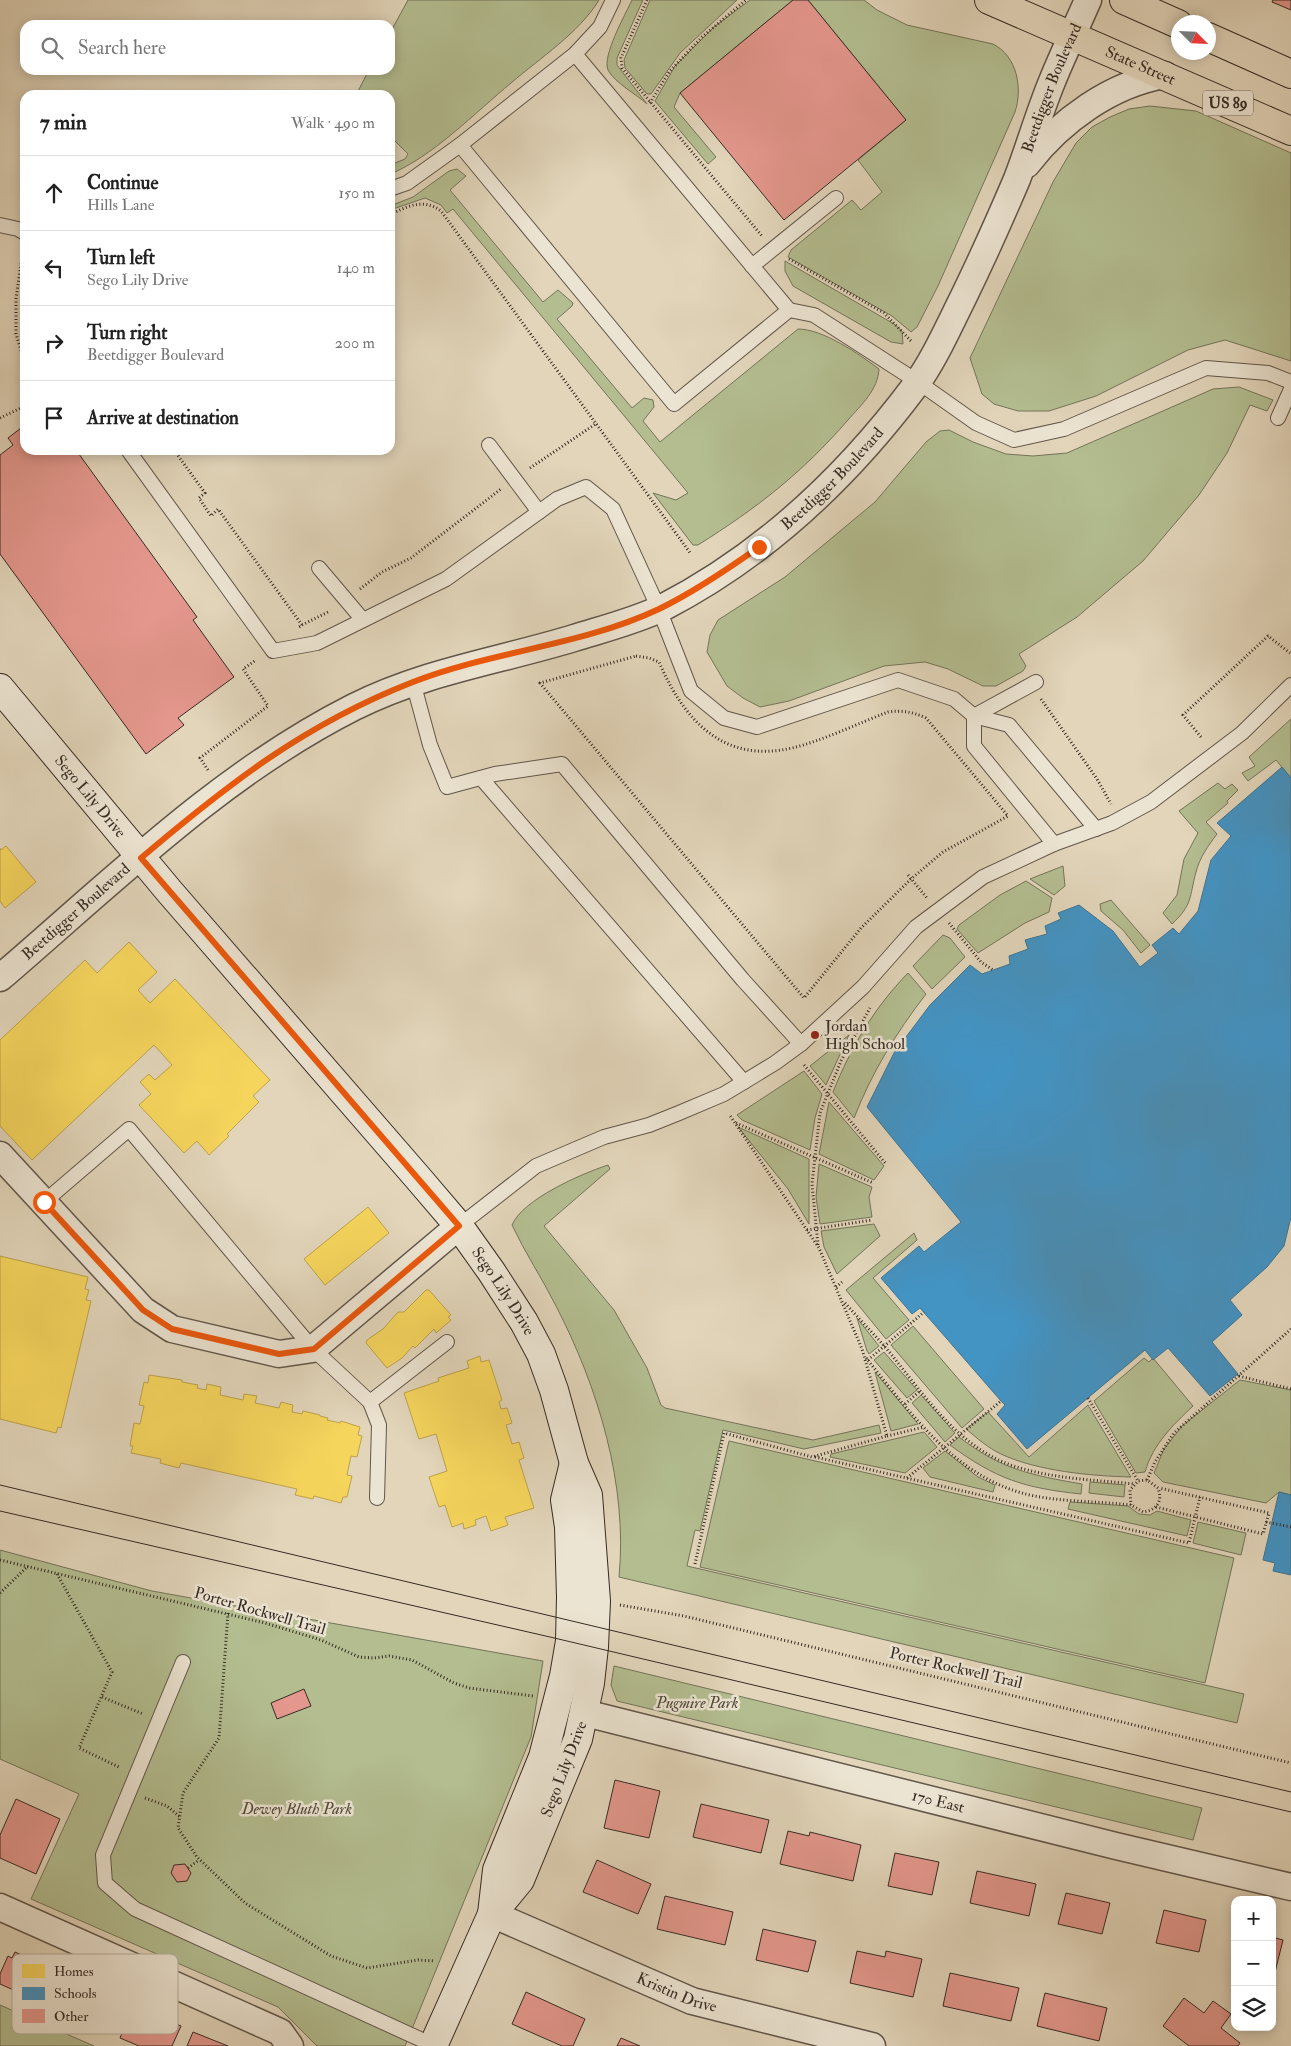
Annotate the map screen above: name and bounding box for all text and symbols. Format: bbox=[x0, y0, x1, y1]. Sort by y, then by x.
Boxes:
north arrow bbox=[1171, 15, 1216, 60]
search box bbox=[20, 20, 395, 75]
street label: Beetdigger Boulevard bbox=[1017, 20, 1086, 155]
icon: search bbox=[38, 34, 66, 62]
text: Search here bbox=[78, 36, 166, 60]
street label: State Street bbox=[1102, 42, 1179, 90]
road number: US 89 bbox=[1203, 90, 1253, 116]
text: 7 min bbox=[40, 109, 87, 136]
text: Walk · 490 m bbox=[291, 113, 375, 133]
text: Continue bbox=[87, 171, 158, 195]
icon: ahead bbox=[40, 179, 68, 207]
text: 150 m bbox=[338, 183, 375, 203]
text: Hills Lane bbox=[87, 195, 155, 215]
text: Turn left bbox=[87, 246, 155, 270]
icon: left bbox=[40, 254, 68, 282]
text: 140 m bbox=[337, 258, 375, 278]
text: Sego Lily Drive bbox=[87, 270, 188, 290]
text: Turn right bbox=[87, 321, 167, 345]
icon: right bbox=[40, 329, 68, 357]
text: 200 m bbox=[335, 333, 375, 353]
text: Beetdigger Boulevard bbox=[87, 345, 224, 365]
icon: arrive bbox=[40, 404, 68, 432]
text: Arrive at destination bbox=[87, 406, 239, 430]
street label: Beetdigger Boulevard bbox=[777, 423, 888, 534]
route end bbox=[748, 536, 771, 559]
street label: Sego Lily Drive bbox=[50, 751, 131, 842]
street label: Beetdigger Boulevard bbox=[18, 859, 134, 964]
place label: Jordan High School bbox=[824, 1016, 905, 1054]
marker: Jordan High School bbox=[809, 1029, 821, 1041]
route start bbox=[33, 1191, 56, 1214]
street label: Sego Lily Drive bbox=[467, 1243, 539, 1339]
street label: Porter Rockwell Trail bbox=[192, 1583, 328, 1639]
street label: Porter Rockwell Trail bbox=[888, 1643, 1024, 1693]
park label: Pugmire Park bbox=[655, 1693, 739, 1713]
street label: Sego Lily Drive bbox=[536, 1718, 592, 1820]
street label: 170 East bbox=[910, 1785, 966, 1818]
park label: Dewey Bluth Park bbox=[241, 1799, 353, 1819]
map controls bbox=[1231, 1896, 1276, 2031]
button: + bbox=[1231, 1896, 1276, 1941]
button: − bbox=[1231, 1941, 1276, 1986]
legend bbox=[12, 1954, 178, 2034]
text: Homes bbox=[54, 1963, 94, 1980]
street label: Kristin Drive bbox=[634, 1968, 719, 2017]
text: Schools bbox=[54, 1985, 97, 2002]
button: layers bbox=[1231, 1986, 1276, 2031]
text: Other bbox=[54, 2008, 89, 2025]

